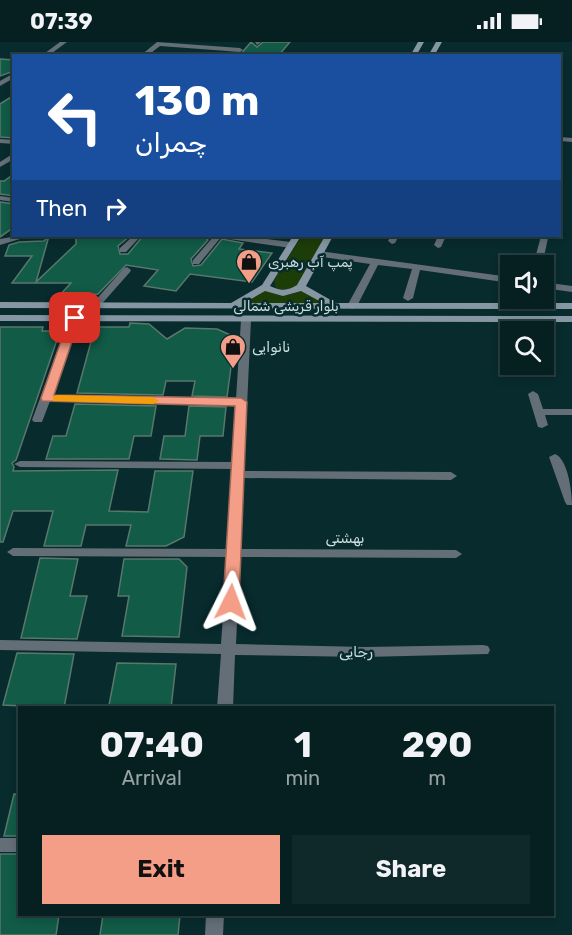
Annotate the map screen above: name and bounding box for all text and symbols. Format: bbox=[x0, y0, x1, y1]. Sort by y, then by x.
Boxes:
text: 07:39 bbox=[30, 8, 93, 35]
text: 130 m bbox=[135, 76, 260, 126]
icon: left bbox=[36, 78, 114, 156]
text: چمران bbox=[135, 127, 207, 159]
icon: right bbox=[99, 192, 132, 225]
text: Then bbox=[36, 195, 87, 222]
shop icon: پمپ آب رهبری bbox=[234, 247, 264, 285]
place label: پمپ آب رهبری bbox=[268, 254, 353, 272]
map controls bbox=[500, 255, 554, 375]
button: sound bbox=[500, 255, 554, 309]
pin bbox=[49, 292, 100, 343]
street label: بلوار قریشی شمالی bbox=[233, 298, 339, 315]
icon: arrive bbox=[58, 301, 91, 334]
button: search bbox=[500, 321, 554, 375]
shop icon: نانوایی bbox=[218, 332, 248, 370]
place label: نانوایی bbox=[252, 338, 290, 356]
street label: بهشتی bbox=[325, 529, 365, 547]
position arrow bbox=[199, 570, 263, 634]
street label: رجایی bbox=[339, 643, 373, 661]
text: 07:40 bbox=[99, 723, 204, 766]
text: 1 bbox=[294, 723, 312, 766]
text: 290 bbox=[402, 723, 473, 766]
text: Arrival bbox=[122, 766, 182, 790]
text: min bbox=[285, 766, 320, 790]
text: m bbox=[428, 766, 446, 790]
button: Exit bbox=[42, 835, 280, 904]
button: Share bbox=[292, 835, 530, 904]

